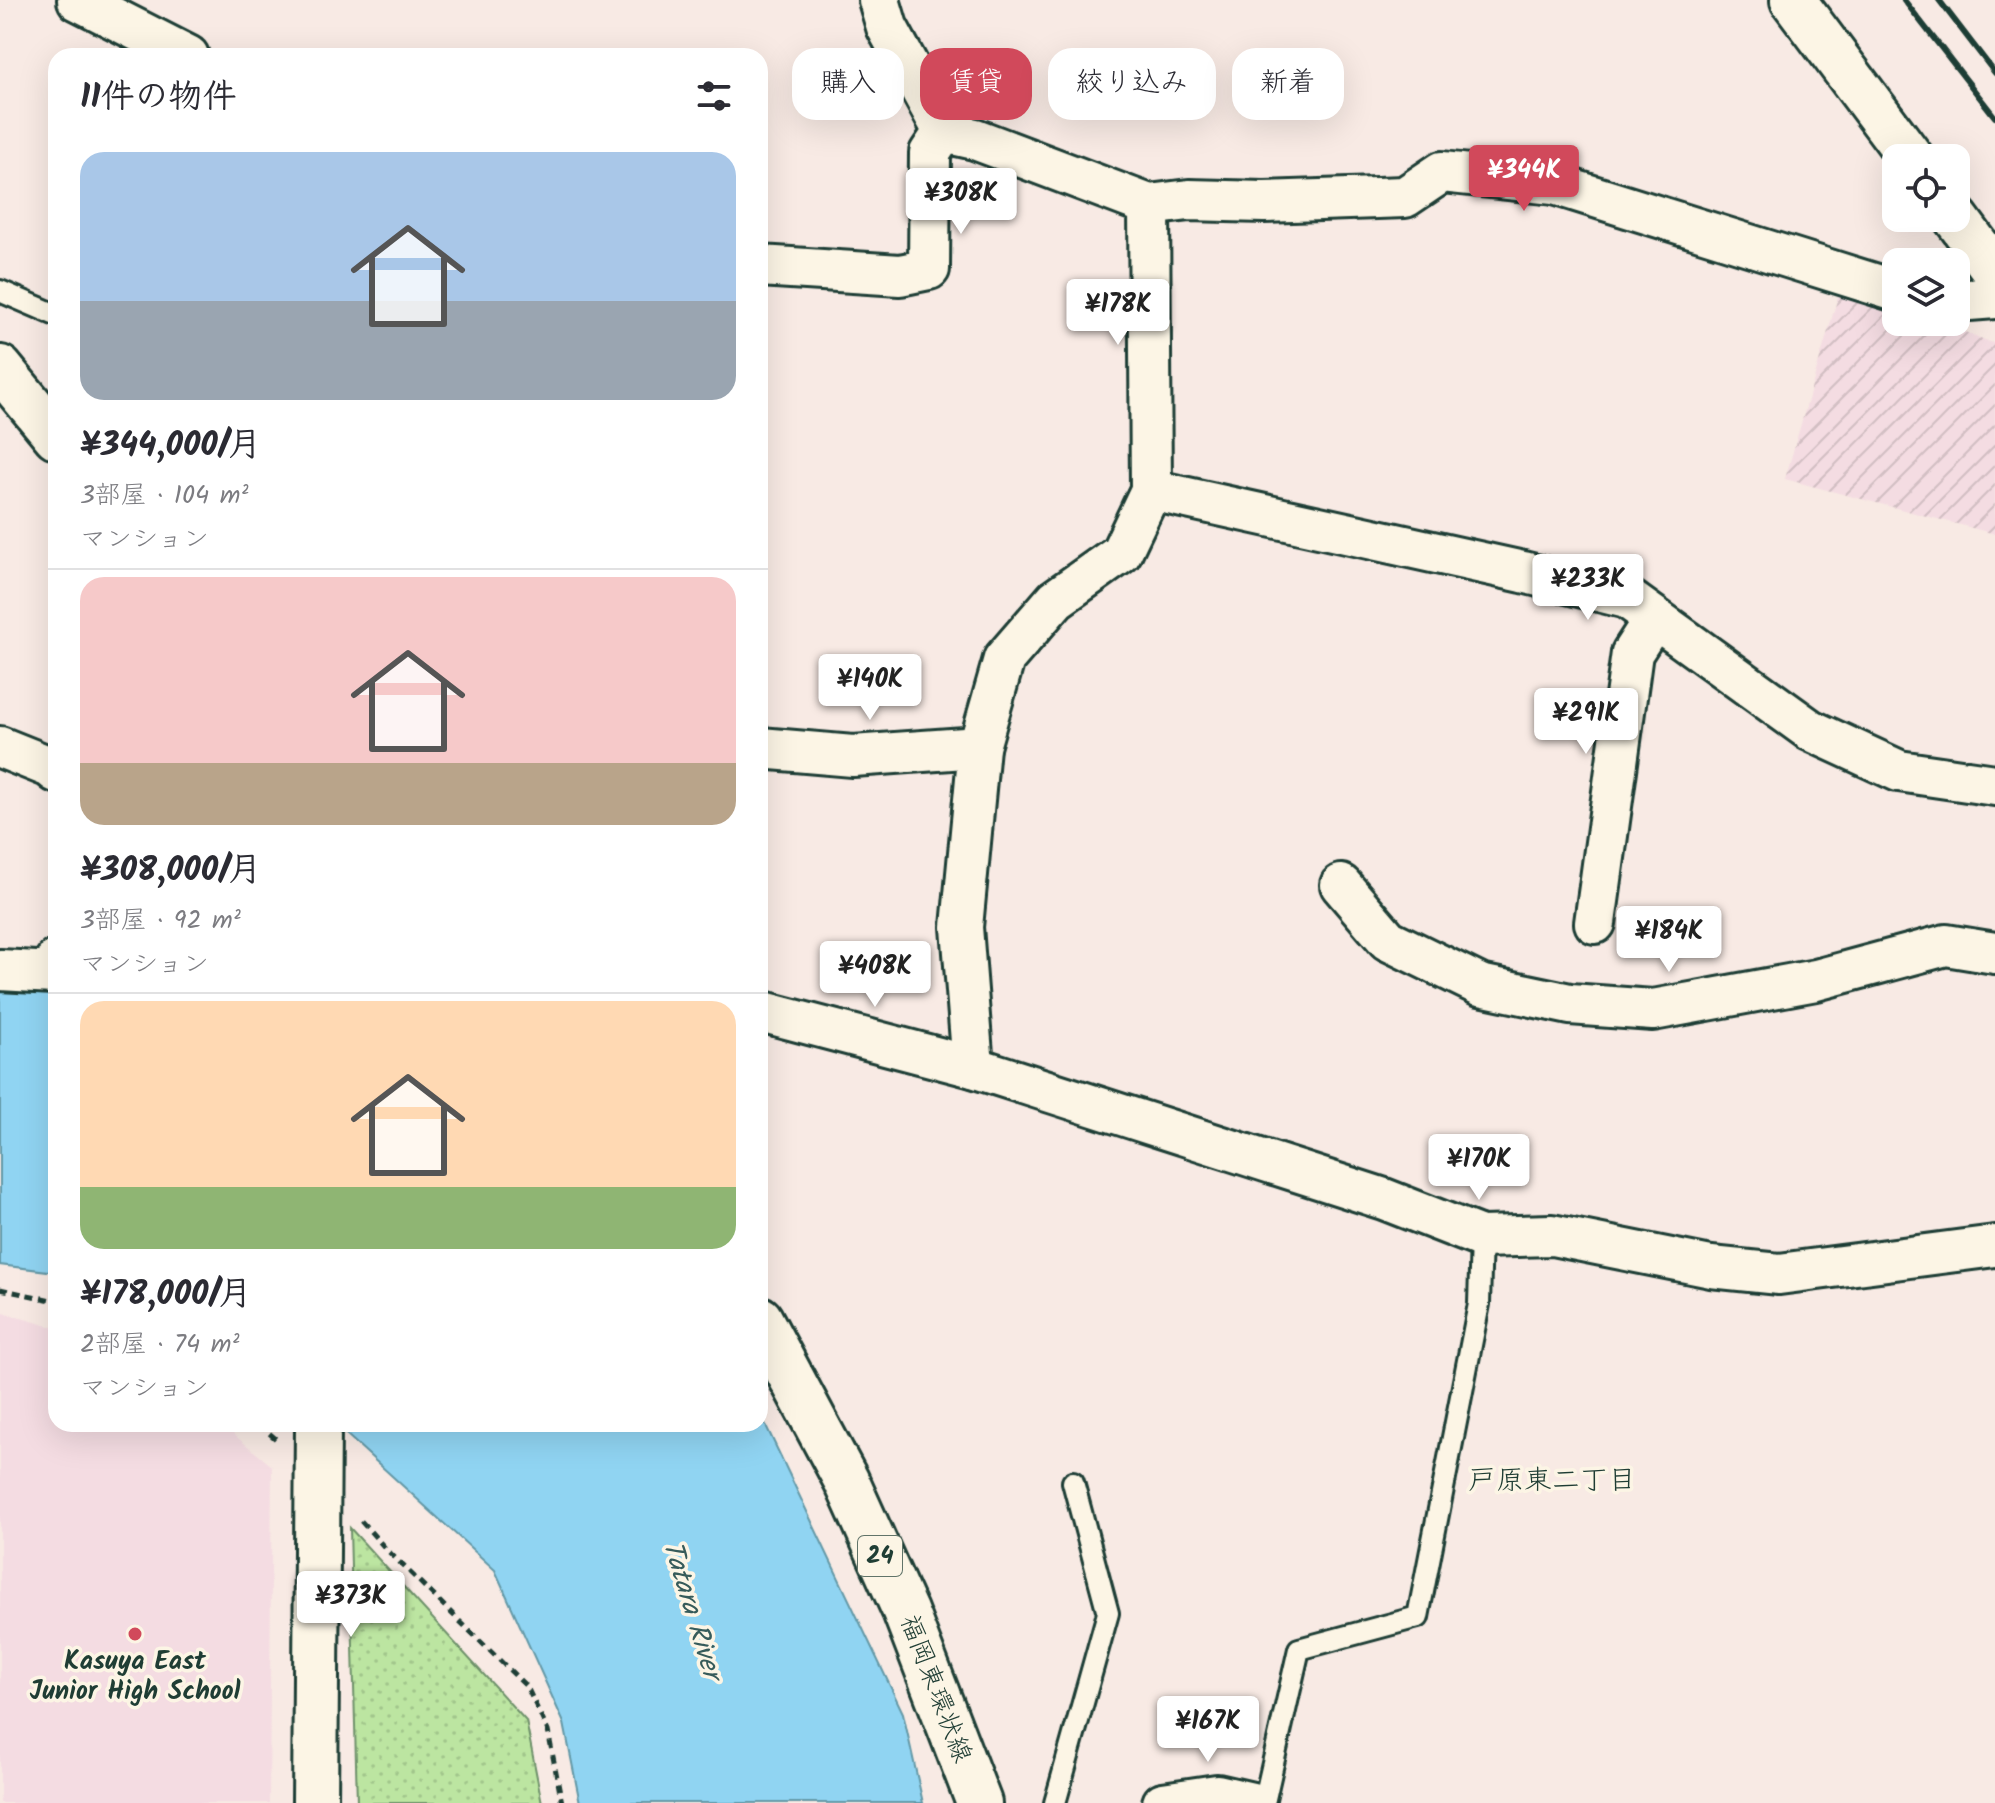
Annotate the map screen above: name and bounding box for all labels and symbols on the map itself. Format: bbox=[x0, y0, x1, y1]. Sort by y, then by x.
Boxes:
pin: ¥344K bbox=[1468, 145, 1580, 213]
pin: ¥308K bbox=[905, 168, 1017, 236]
pin: ¥178K bbox=[1062, 279, 1174, 347]
pin: ¥233K bbox=[1532, 554, 1644, 622]
pin: ¥140K bbox=[814, 654, 926, 722]
pin: ¥291K bbox=[1530, 688, 1642, 756]
pin: ¥184K bbox=[1613, 906, 1725, 974]
pin: ¥408K bbox=[819, 941, 931, 1009]
pin: ¥170K bbox=[1423, 1134, 1535, 1202]
district label: 戸原東二丁目 bbox=[1468, 1459, 1636, 1504]
water label: Tatara River bbox=[649, 1535, 735, 1690]
road number: 24 bbox=[858, 1536, 902, 1576]
pin: ¥373K bbox=[295, 1571, 407, 1639]
street label: 福岡東環状線 bbox=[887, 1609, 983, 1769]
marker: Kasuya East Junior High School bbox=[126, 1625, 144, 1643]
place label: Kasuya East Junior High School bbox=[30, 1641, 241, 1713]
pin: ¥167K bbox=[1152, 1696, 1264, 1764]

